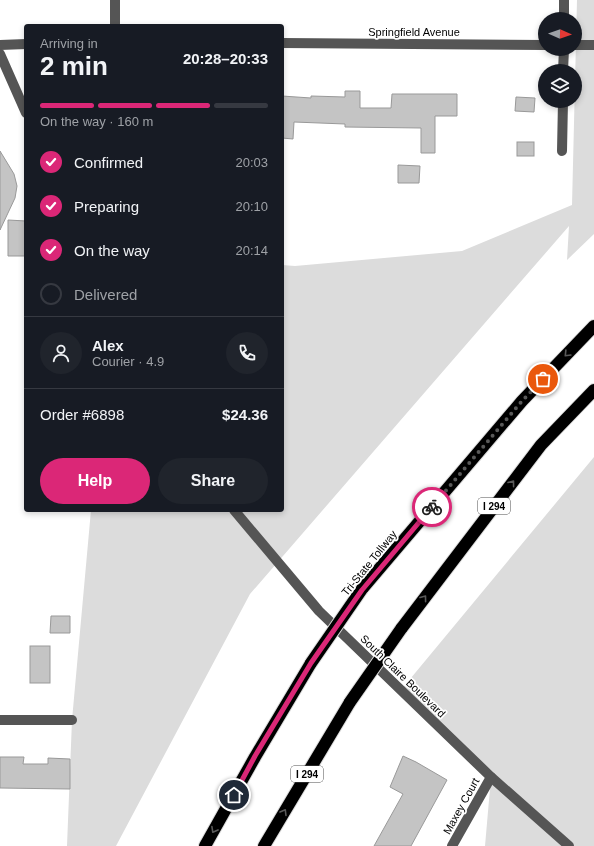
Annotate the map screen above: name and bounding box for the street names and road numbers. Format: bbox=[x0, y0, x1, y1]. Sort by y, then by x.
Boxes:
street label: Springfield Avenue bbox=[368, 26, 460, 38]
road number: I 294 bbox=[478, 498, 510, 514]
street label: Tri-State Tollway bbox=[339, 527, 399, 598]
street label: South Claire Boulevard bbox=[358, 632, 448, 720]
road number: I 294 bbox=[291, 766, 323, 782]
street label: Maxey Court bbox=[441, 776, 481, 836]

